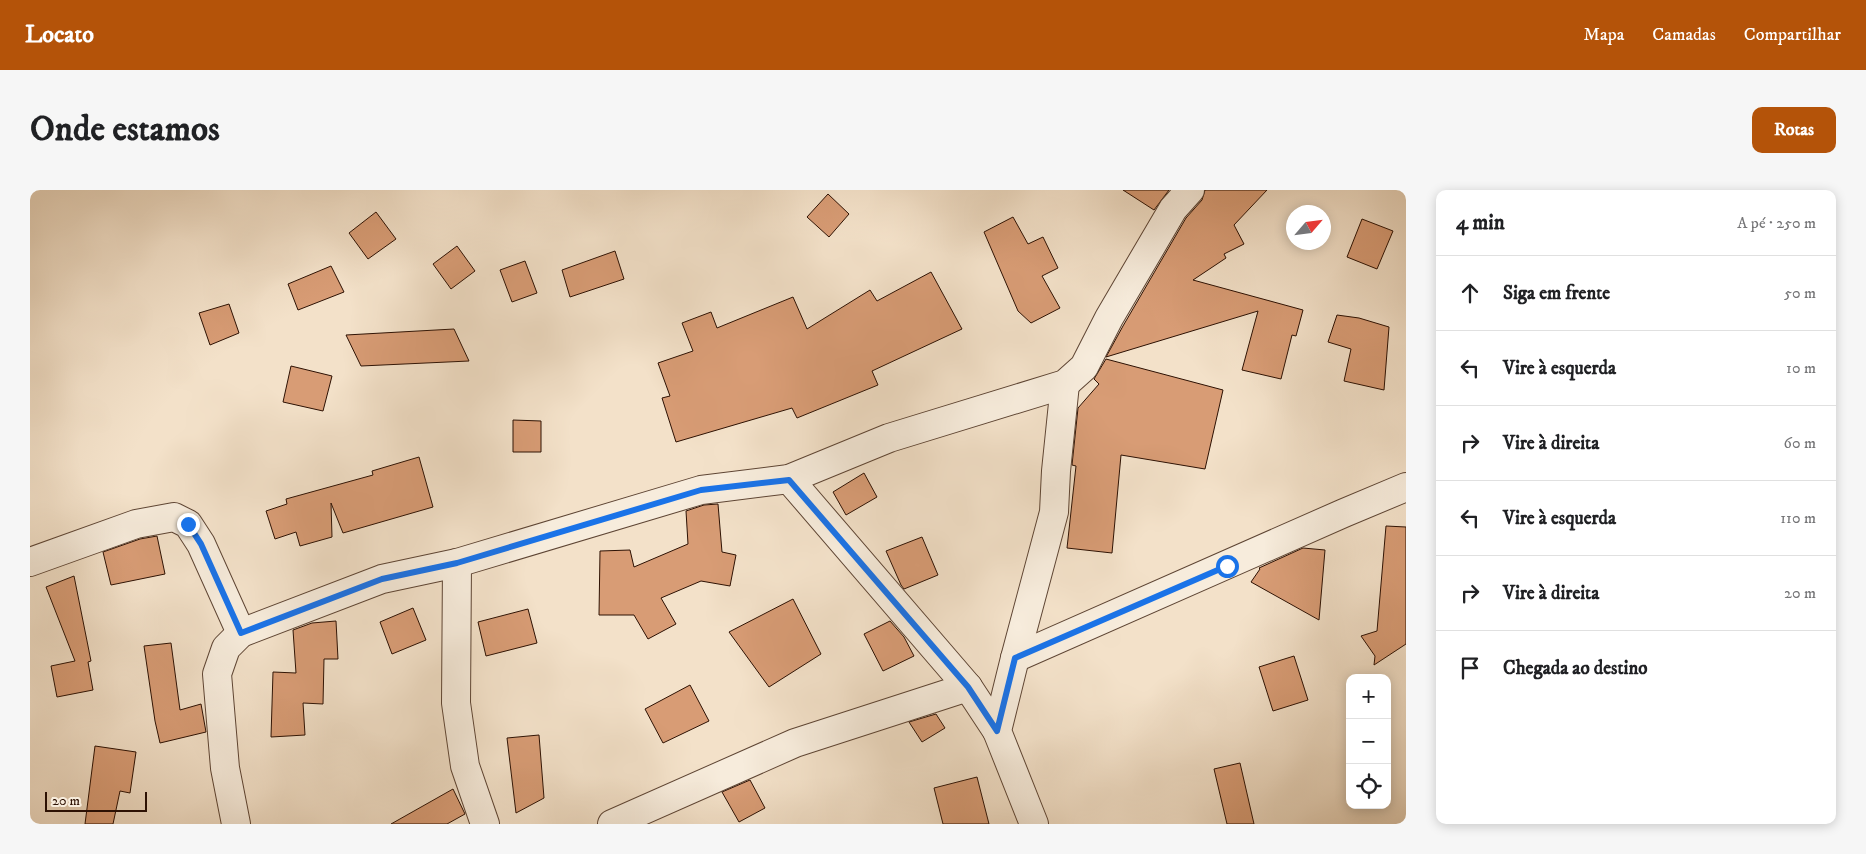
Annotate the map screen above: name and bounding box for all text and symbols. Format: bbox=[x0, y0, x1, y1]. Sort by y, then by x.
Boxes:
text: Locato bbox=[25, 20, 94, 50]
text: Mapa bbox=[1584, 24, 1624, 46]
text: Camadas bbox=[1652, 24, 1716, 46]
text: Compartilhar bbox=[1744, 24, 1841, 46]
button: Rotas bbox=[1752, 107, 1836, 153]
text: Onde estamos bbox=[30, 108, 220, 152]
north arrow bbox=[1286, 205, 1331, 250]
text: 4 min bbox=[1456, 210, 1505, 236]
text: A pé · 250 m bbox=[1737, 213, 1816, 233]
icon: ahead bbox=[1456, 279, 1484, 307]
text: Siga em frente bbox=[1503, 282, 1610, 305]
text: 50 m bbox=[1784, 283, 1816, 303]
icon: left bbox=[1456, 354, 1484, 382]
text: Vire à esquerda bbox=[1503, 357, 1616, 380]
text: 10 m bbox=[1786, 358, 1816, 378]
icon: right bbox=[1456, 429, 1484, 457]
text: Vire à direita bbox=[1503, 432, 1599, 455]
text: 60 m bbox=[1784, 433, 1816, 453]
icon: left bbox=[1456, 504, 1484, 532]
text: Vire à esquerda bbox=[1503, 507, 1616, 530]
text: 110 m bbox=[1780, 508, 1816, 528]
route end bbox=[177, 513, 200, 536]
route start bbox=[1216, 555, 1239, 578]
icon: right bbox=[1456, 579, 1484, 607]
text: Vire à direita bbox=[1503, 582, 1599, 605]
text: 20 m bbox=[1784, 583, 1816, 603]
icon: arrive bbox=[1456, 654, 1484, 682]
text: Chegada ao destino bbox=[1503, 657, 1648, 680]
map controls bbox=[1346, 674, 1391, 809]
button: + bbox=[1346, 674, 1391, 719]
button: − bbox=[1346, 719, 1391, 764]
button: locate bbox=[1346, 764, 1391, 809]
scale bar bbox=[45, 789, 148, 812]
text: 20 m bbox=[52, 792, 80, 810]

